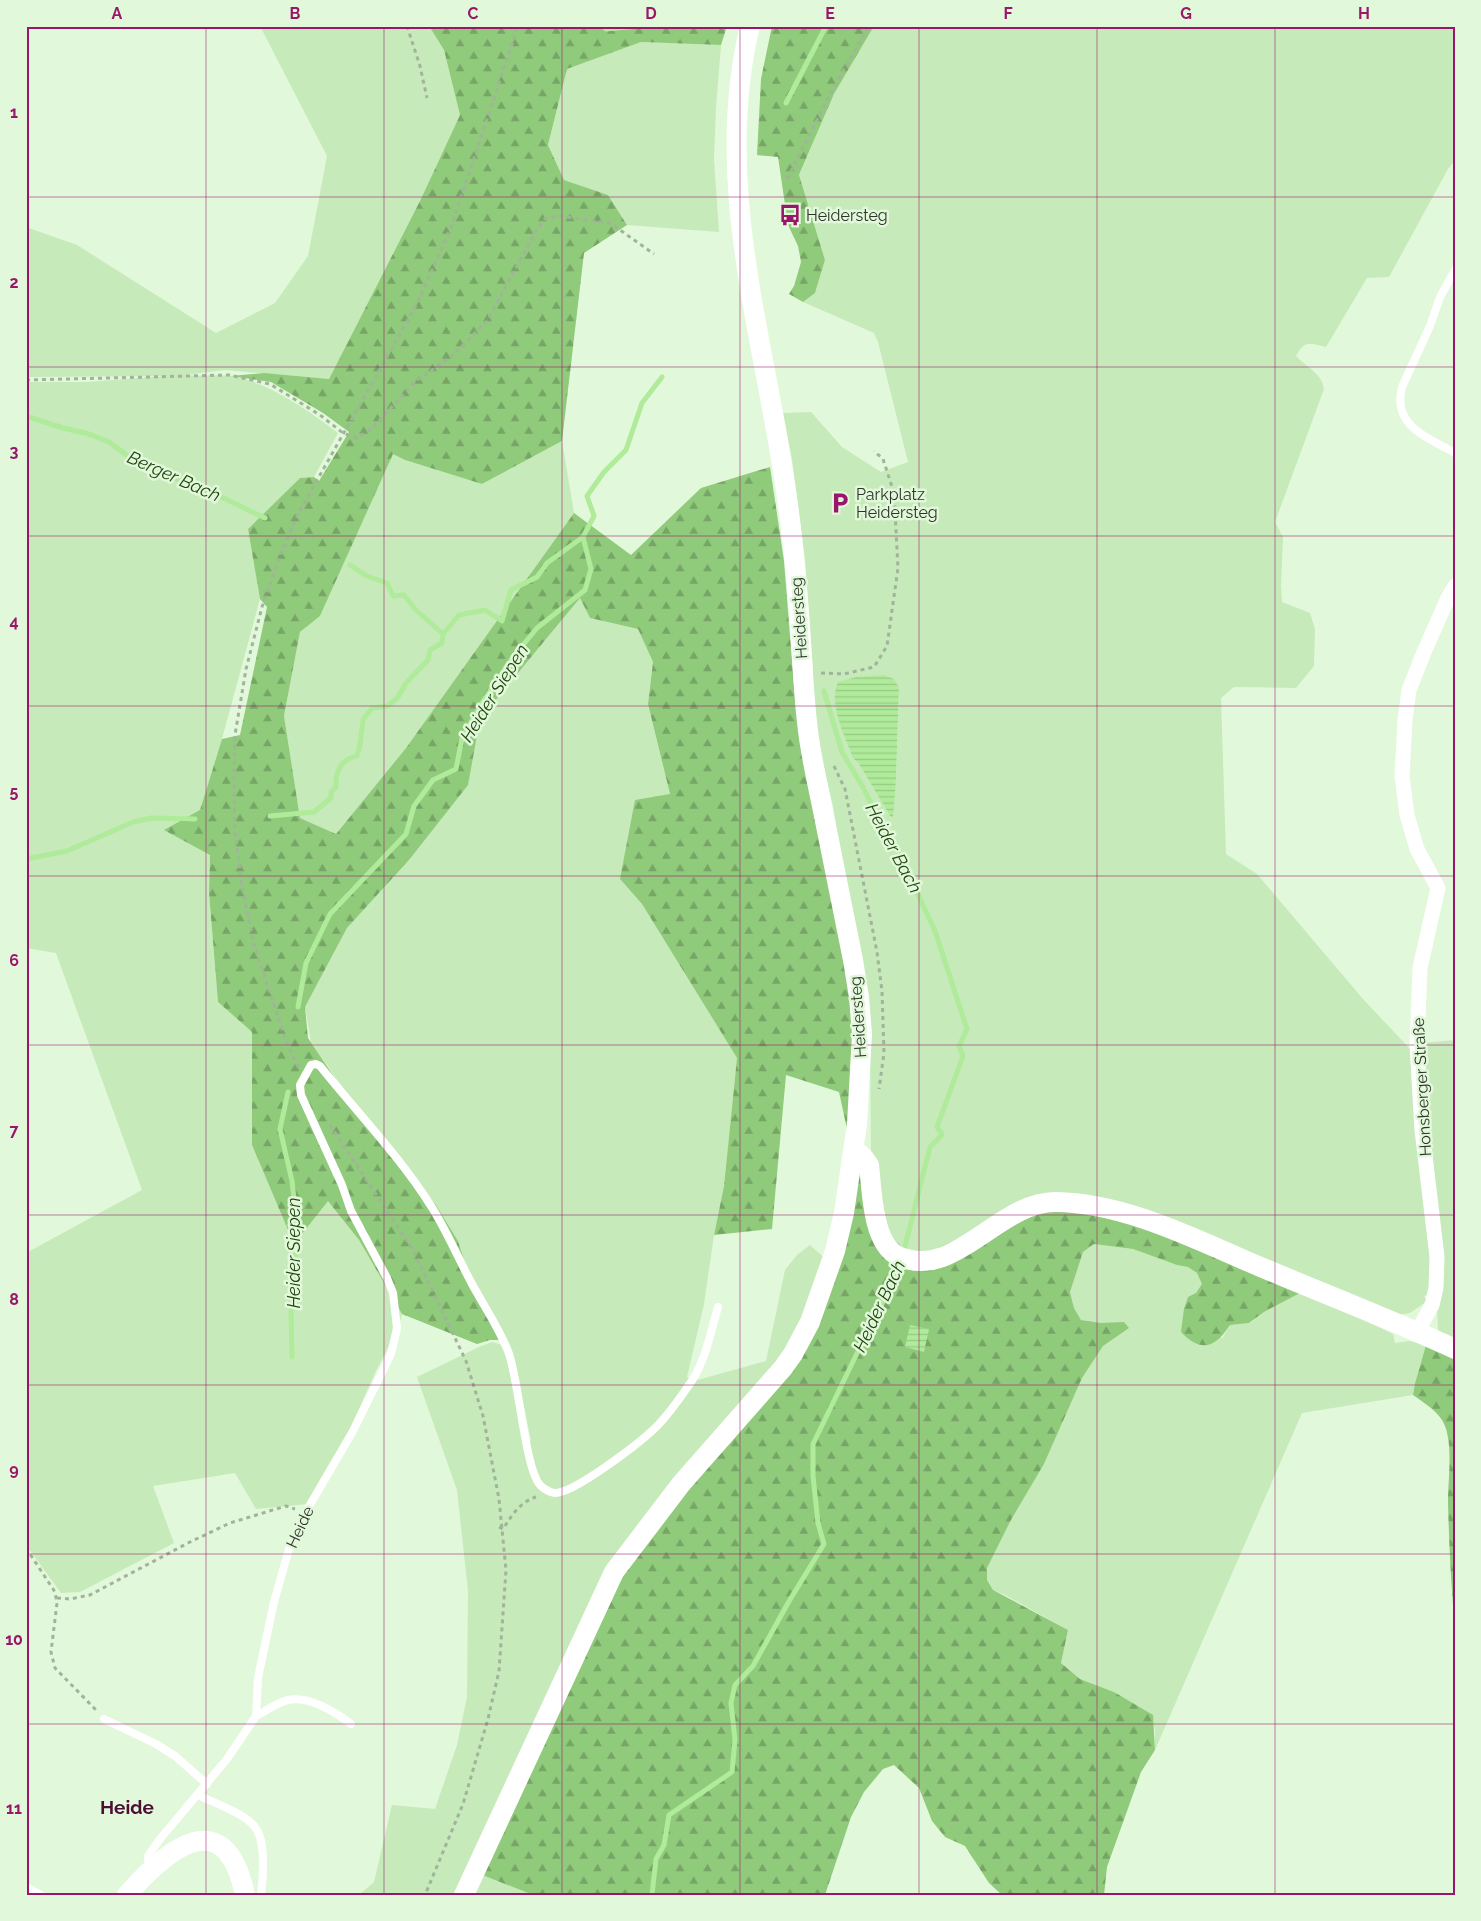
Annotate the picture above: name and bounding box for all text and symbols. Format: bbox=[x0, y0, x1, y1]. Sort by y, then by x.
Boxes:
text: A bbox=[112, 4, 123, 23]
text: B bbox=[290, 4, 301, 23]
text: C bbox=[468, 4, 479, 23]
text: D bbox=[645, 4, 657, 23]
text: E bbox=[825, 4, 835, 23]
text: F bbox=[1003, 4, 1013, 23]
text: G bbox=[1180, 4, 1192, 23]
text: H bbox=[1358, 4, 1370, 23]
text: 1 bbox=[10, 103, 18, 122]
bus stop icon: Heidersteg bbox=[777, 202, 803, 228]
place label: Heidersteg bbox=[806, 206, 888, 225]
text: 2 bbox=[9, 273, 19, 292]
text: 3 bbox=[10, 442, 19, 461]
water label: Berger Bach bbox=[124, 446, 224, 506]
place label: Parkplatz Heidersteg bbox=[856, 485, 938, 522]
parking icon: Parkplatz Heidersteg bbox=[827, 490, 853, 516]
street label: Heidersteg bbox=[787, 577, 811, 659]
text: 4 bbox=[9, 612, 19, 631]
water label: Heider Siepen bbox=[456, 640, 532, 746]
text: 5 bbox=[10, 782, 19, 801]
water label: Heider Bach bbox=[862, 800, 926, 896]
text: 6 bbox=[9, 951, 19, 970]
street label: Heidersteg bbox=[846, 976, 870, 1058]
street label: Honsberger Straße bbox=[1409, 1017, 1435, 1157]
text: 7 bbox=[10, 1121, 19, 1140]
water label: Heider Siepen bbox=[283, 1197, 304, 1309]
water label: Heider Bach bbox=[849, 1257, 909, 1355]
text: 8 bbox=[9, 1290, 19, 1309]
text: 9 bbox=[9, 1460, 19, 1479]
street label: Heide bbox=[282, 1503, 318, 1551]
text: 10 bbox=[5, 1630, 23, 1649]
district label: Heide bbox=[100, 1796, 154, 1818]
text: 11 bbox=[6, 1799, 22, 1818]

